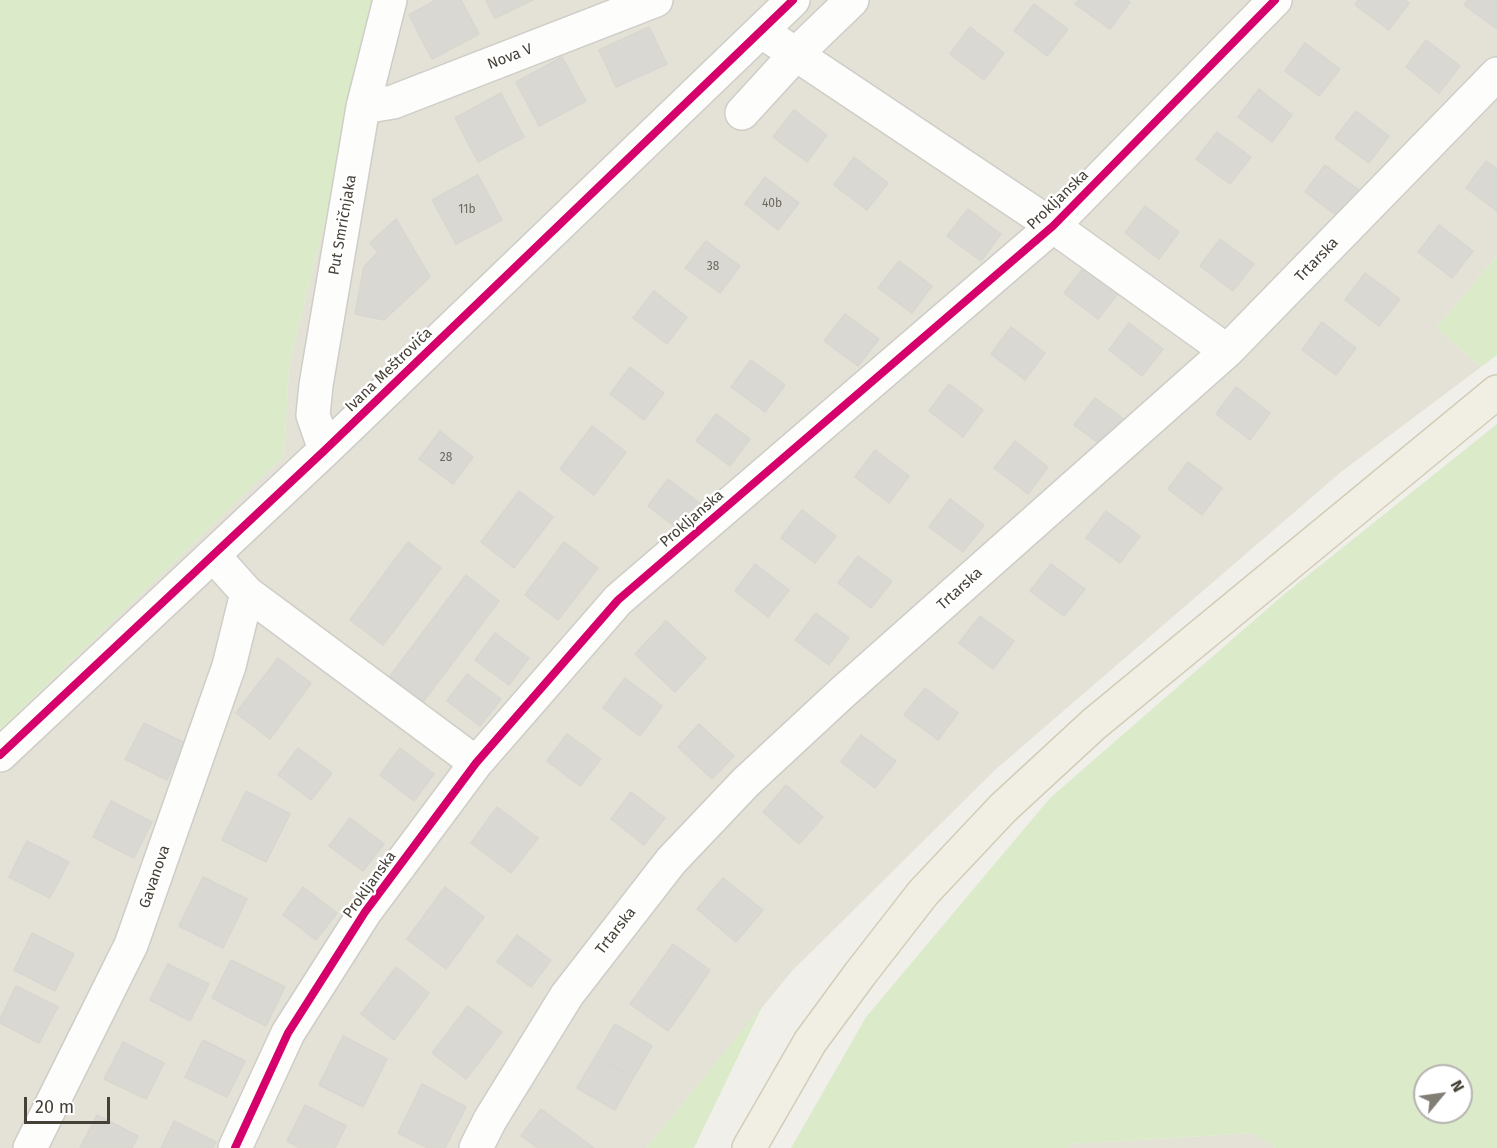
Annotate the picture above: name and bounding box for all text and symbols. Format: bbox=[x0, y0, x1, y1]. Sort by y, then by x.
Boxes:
street label: Nova V bbox=[485, 40, 535, 74]
street label: Prokljanska bbox=[1024, 166, 1092, 234]
street label: Put Smričnjaka bbox=[325, 174, 361, 276]
house number: 40b bbox=[762, 197, 782, 211]
house number: 11b bbox=[458, 203, 476, 217]
street label: Trtarska bbox=[1292, 234, 1342, 286]
house number: 38 bbox=[707, 260, 719, 274]
street label: Ivana Meštrovića bbox=[342, 324, 436, 416]
house number: 28 bbox=[440, 451, 452, 465]
street label: Prokljanska bbox=[657, 487, 727, 551]
street label: Trtarska bbox=[934, 564, 986, 614]
street label: Gavanova bbox=[136, 843, 174, 911]
street label: Prokljanska bbox=[340, 848, 400, 922]
street label: Trtarska bbox=[592, 904, 640, 958]
north arrow bbox=[1413, 1064, 1473, 1124]
text: N bbox=[1447, 1077, 1468, 1095]
scale bar bbox=[27, 1085, 112, 1123]
text: 20 m bbox=[35, 1096, 74, 1118]

